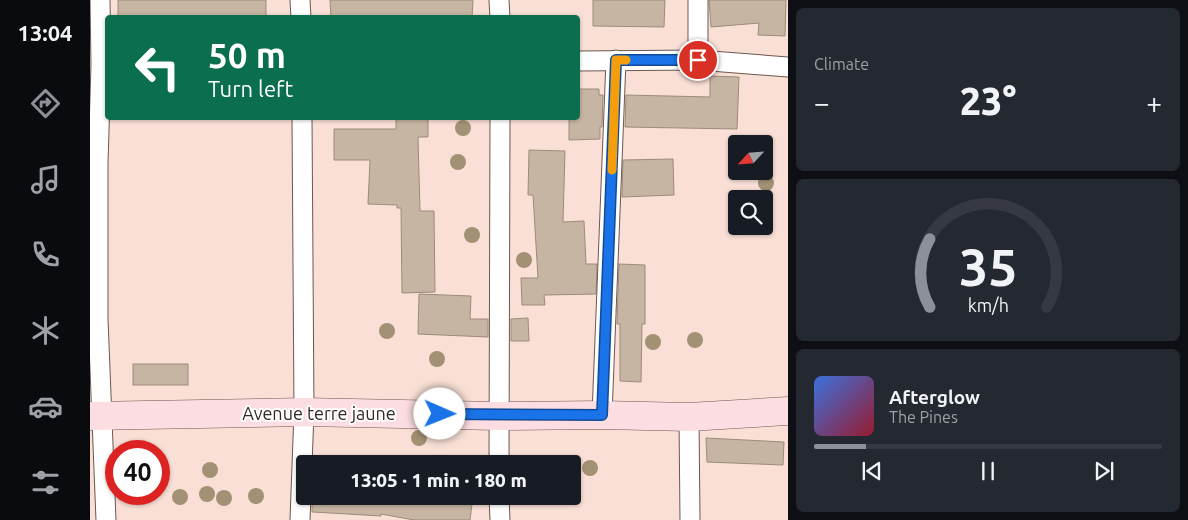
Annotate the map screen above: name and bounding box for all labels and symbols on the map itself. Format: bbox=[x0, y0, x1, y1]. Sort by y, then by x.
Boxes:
pin bbox=[677, 39, 719, 81]
north arrow bbox=[728, 135, 772, 180]
position arrow bbox=[413, 387, 465, 439]
street label: Avenue terre jaune bbox=[242, 403, 396, 423]
speed limit sign: 40 bbox=[105, 440, 170, 505]

